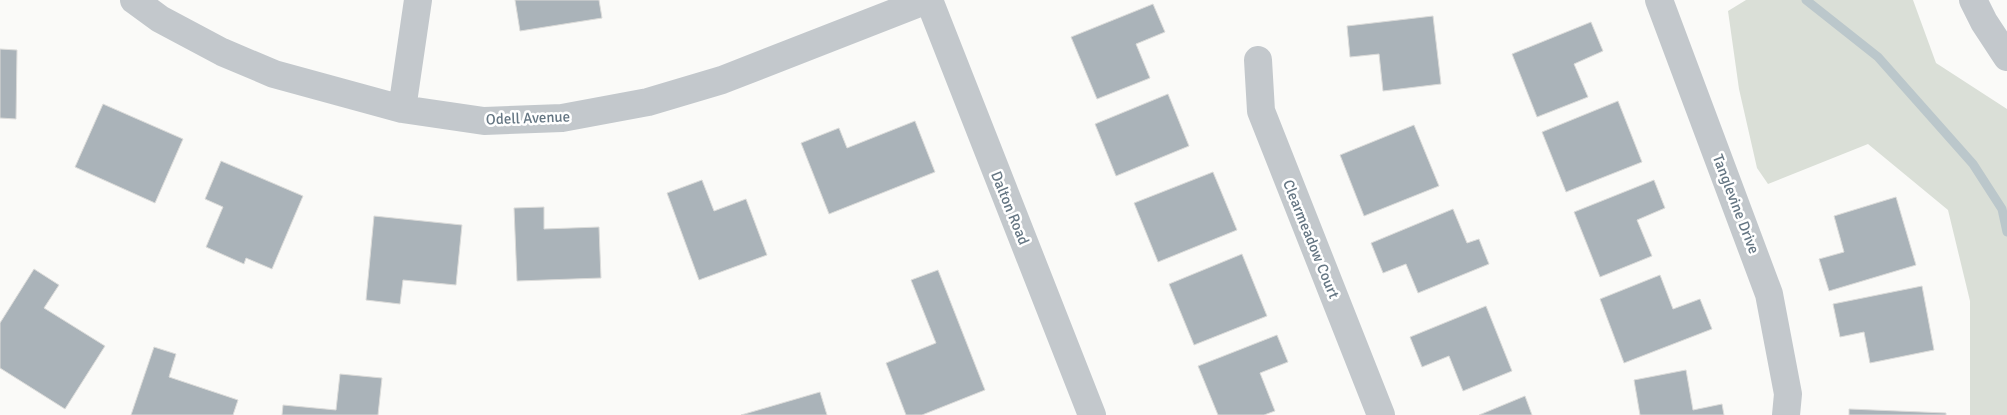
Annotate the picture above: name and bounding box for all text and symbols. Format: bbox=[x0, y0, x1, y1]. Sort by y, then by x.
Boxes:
street label: Odell Avenue bbox=[486, 108, 570, 128]
street label: Tanglevine Drive bbox=[1709, 152, 1763, 256]
street label: Dalton Road bbox=[987, 169, 1033, 248]
street label: Clearmeadow Court bbox=[1279, 177, 1343, 301]

